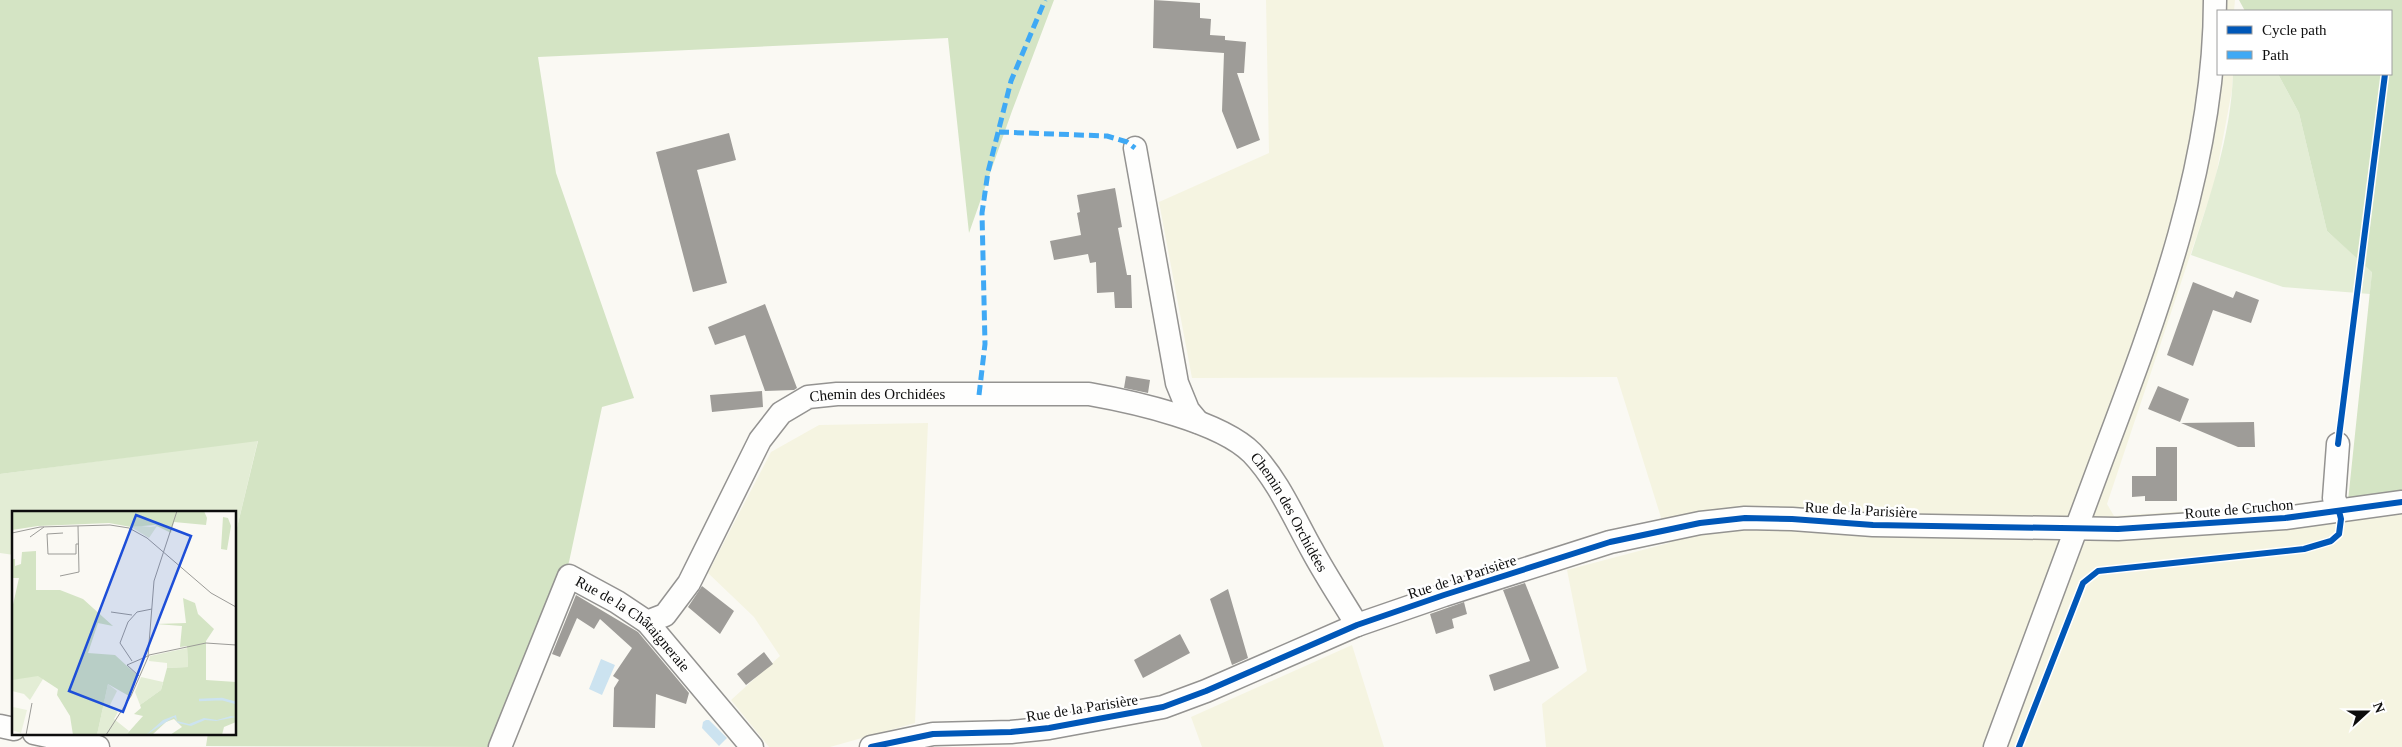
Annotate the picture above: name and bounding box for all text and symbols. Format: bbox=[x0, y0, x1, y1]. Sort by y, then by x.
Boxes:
legend bbox=[2217, 10, 2392, 75]
text: Cycle path bbox=[2262, 22, 2327, 38]
text: Path bbox=[2262, 47, 2289, 63]
street label: Chemin des Orchidées bbox=[809, 386, 945, 405]
street label: Chemin des Orchidées bbox=[1247, 449, 1331, 575]
street label: Route de Cruchon bbox=[2184, 496, 2295, 522]
street label: Rue de la Parisière bbox=[1804, 499, 1918, 521]
inset map bbox=[12, 511, 236, 734]
street label: Rue de la Parisière bbox=[1406, 552, 1518, 602]
street label: Rue de la Châtaigneraie bbox=[573, 573, 693, 675]
north arrow bbox=[2342, 687, 2392, 737]
street label: Rue de la Parisière bbox=[1025, 691, 1139, 725]
text: N bbox=[2370, 700, 2387, 715]

